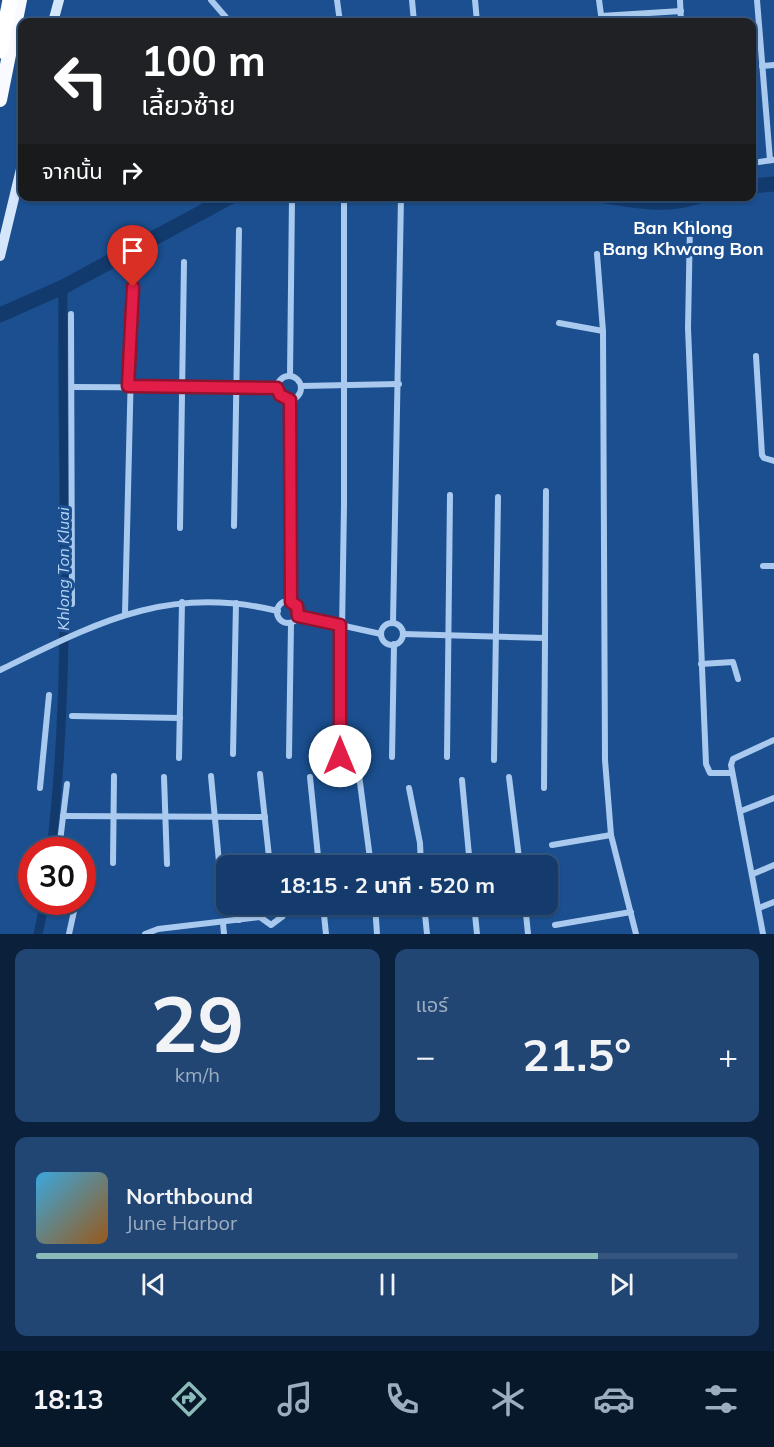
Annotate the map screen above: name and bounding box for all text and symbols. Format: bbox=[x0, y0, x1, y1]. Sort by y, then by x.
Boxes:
text: 100 m bbox=[141, 34, 266, 87]
icon: left bbox=[42, 42, 120, 120]
text: เลี้ยวซ้าย bbox=[141, 88, 235, 122]
icon: right bbox=[115, 156, 148, 189]
text: จากนั้น bbox=[42, 157, 103, 185]
district label: Ban Khlong Bang Khwang Bon bbox=[602, 216, 764, 260]
pin bbox=[107, 225, 158, 287]
icon: arrive bbox=[116, 234, 149, 267]
water label: Khlong Ton Kluai bbox=[53, 507, 73, 631]
position arrow bbox=[308, 724, 372, 788]
speed limit sign: 30 bbox=[18, 837, 96, 915]
text: 18:15 · 2 นาที · 520 m bbox=[279, 871, 495, 899]
text: 29 bbox=[150, 974, 244, 1072]
text: แอร์ bbox=[416, 992, 448, 1017]
text: 21.5° bbox=[522, 1026, 631, 1082]
text: − bbox=[416, 1035, 435, 1076]
text: + bbox=[718, 1035, 738, 1076]
text: km/h bbox=[175, 1062, 220, 1087]
text: Northbound bbox=[126, 1182, 253, 1210]
text: June Harbor bbox=[126, 1210, 237, 1235]
icon: previous bbox=[137, 1268, 170, 1301]
icon: pause bbox=[371, 1268, 404, 1301]
icon: next bbox=[605, 1268, 638, 1301]
icon: directions bbox=[168, 1378, 210, 1420]
icon: music bbox=[274, 1378, 316, 1420]
icon: phone bbox=[381, 1378, 423, 1420]
icon: climate bbox=[487, 1378, 529, 1420]
icon: car bbox=[593, 1378, 635, 1420]
icon: filters bbox=[700, 1378, 742, 1420]
text: 18:13 bbox=[32, 1382, 104, 1416]

